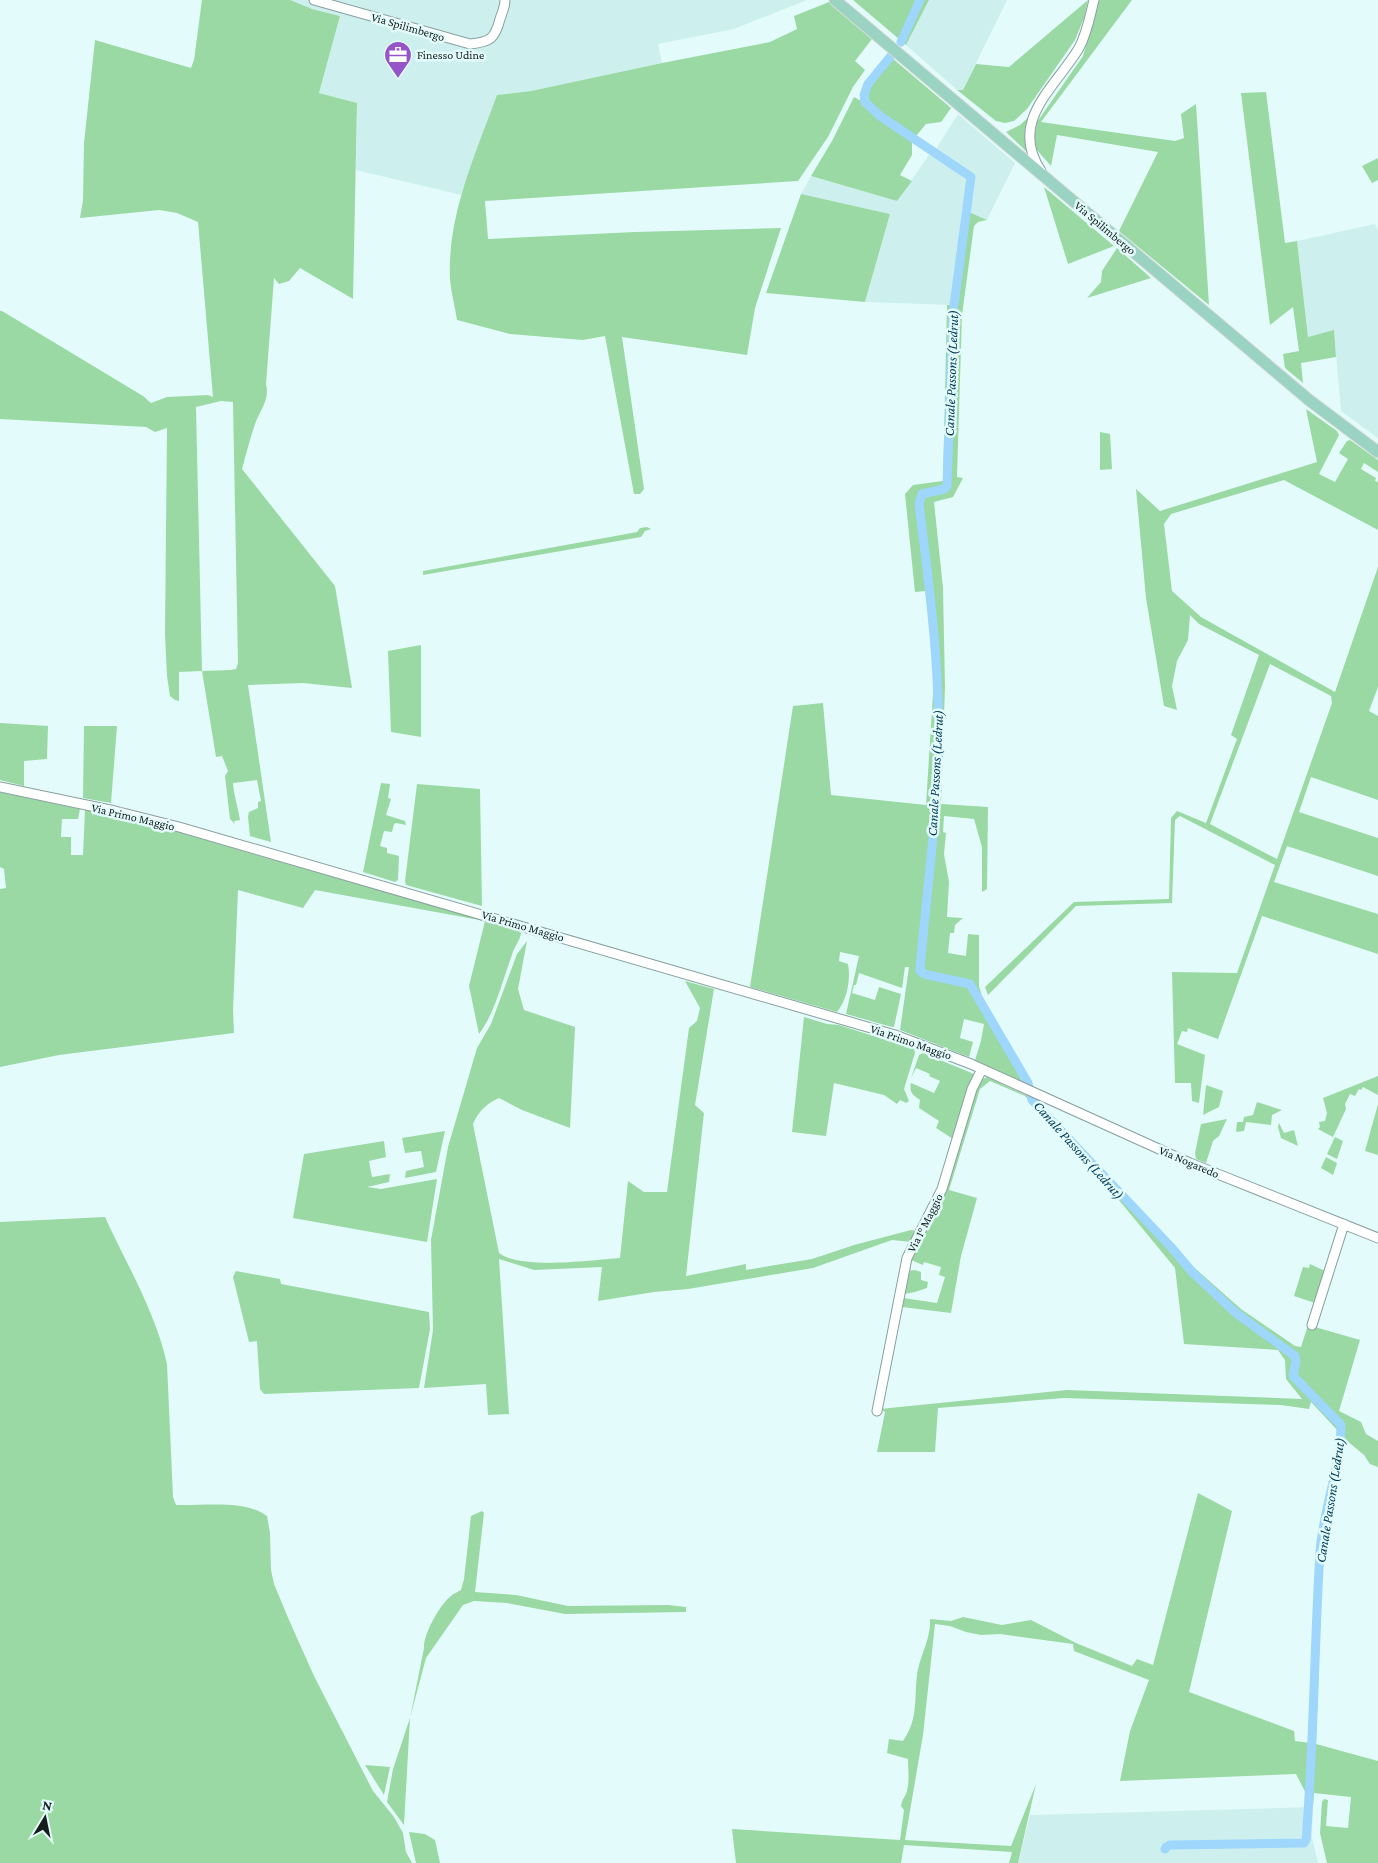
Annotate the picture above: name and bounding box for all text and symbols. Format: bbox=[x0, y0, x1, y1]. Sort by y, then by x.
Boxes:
street label: Via Spilimbergo bbox=[370, 10, 446, 44]
office icon: Finesso Udine bbox=[383, 40, 413, 79]
place label: Finesso Udine bbox=[417, 48, 484, 62]
street label: Via Spilimbergo bbox=[1071, 198, 1139, 258]
water label: Canale Passons (Ledrut) bbox=[941, 310, 962, 437]
water label: Canale Passons (Ledrut) bbox=[924, 709, 947, 837]
street label: Via Primo Maggio bbox=[90, 801, 176, 833]
street label: Via Primo Maggio bbox=[480, 908, 566, 944]
street label: Via Primo Maggio bbox=[868, 1022, 954, 1062]
water label: Canale Passons (Ledrut) bbox=[1030, 1098, 1127, 1203]
street label: Via Nogaredo bbox=[1157, 1143, 1221, 1181]
street label: Via 1° Maggio bbox=[904, 1191, 946, 1255]
water label: Canale Passons (Ledrut) bbox=[1312, 1436, 1349, 1564]
north arrow bbox=[20, 1793, 70, 1843]
text: N bbox=[41, 1796, 54, 1814]

